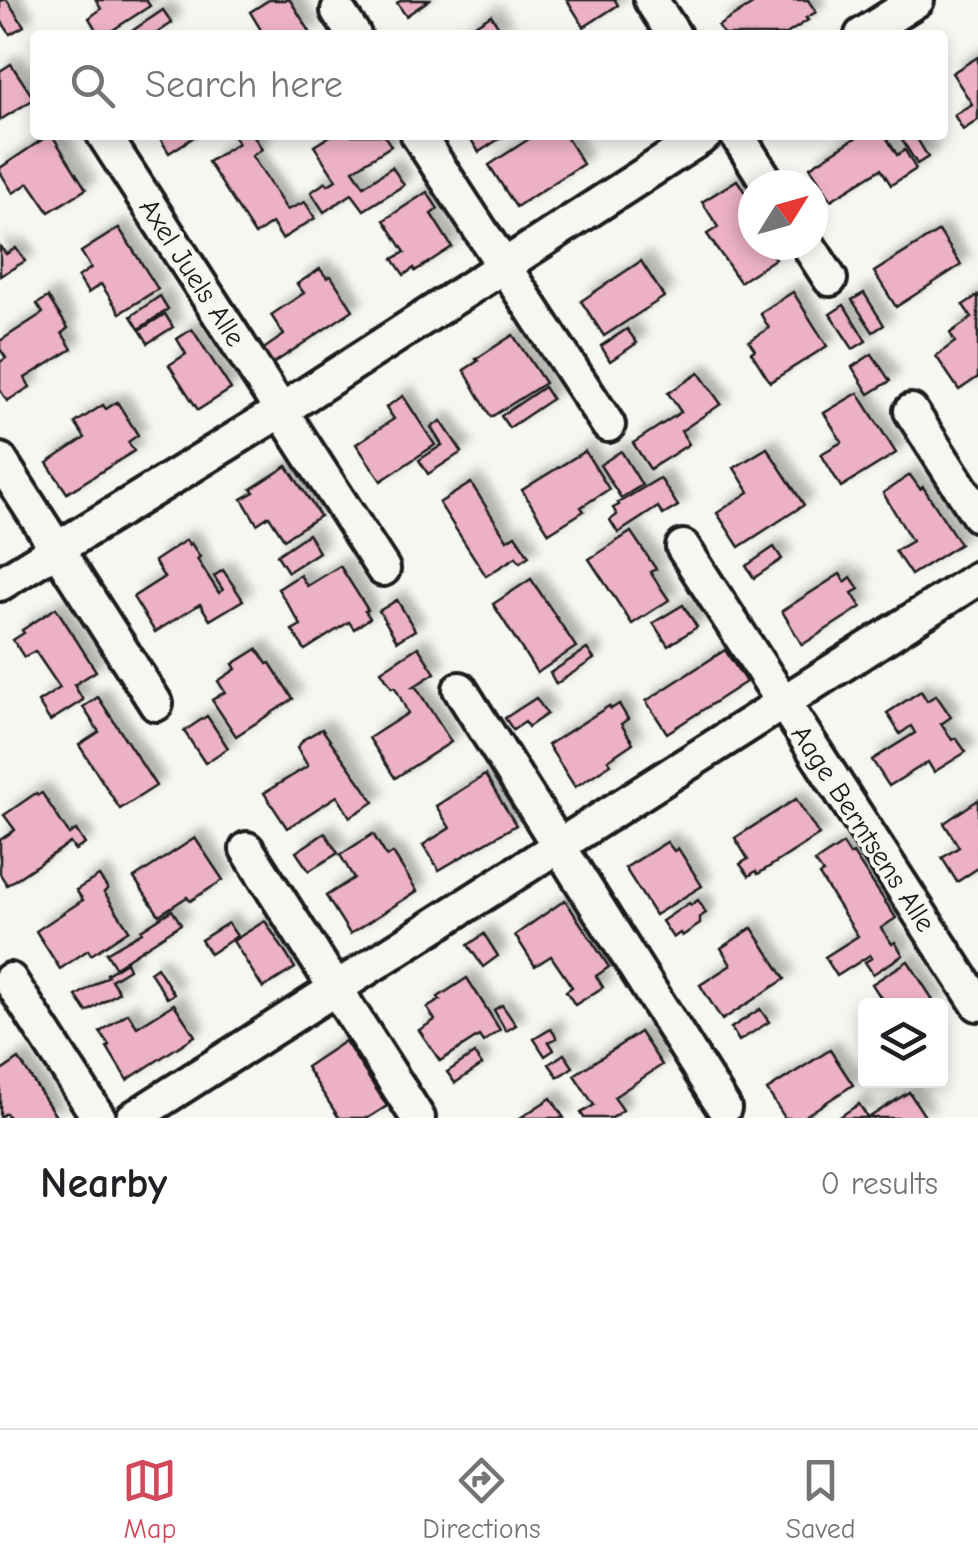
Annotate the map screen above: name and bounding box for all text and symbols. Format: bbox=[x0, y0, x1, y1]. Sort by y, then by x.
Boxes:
search box bbox=[30, 30, 948, 140]
icon: search bbox=[65, 58, 120, 113]
text: Search here bbox=[145, 63, 343, 107]
north arrow bbox=[738, 170, 828, 260]
street label: Axel Juels Alle bbox=[133, 193, 252, 352]
street label: Aage Berntsens Alle bbox=[785, 719, 942, 938]
map controls bbox=[858, 998, 948, 1088]
button: layers bbox=[858, 998, 948, 1088]
text: Nearby bbox=[40, 1159, 167, 1208]
text: 0 results bbox=[821, 1165, 938, 1202]
tab: Map bbox=[122, 1453, 177, 1545]
tab: Directions bbox=[422, 1453, 541, 1545]
tab: Saved bbox=[786, 1453, 856, 1545]

